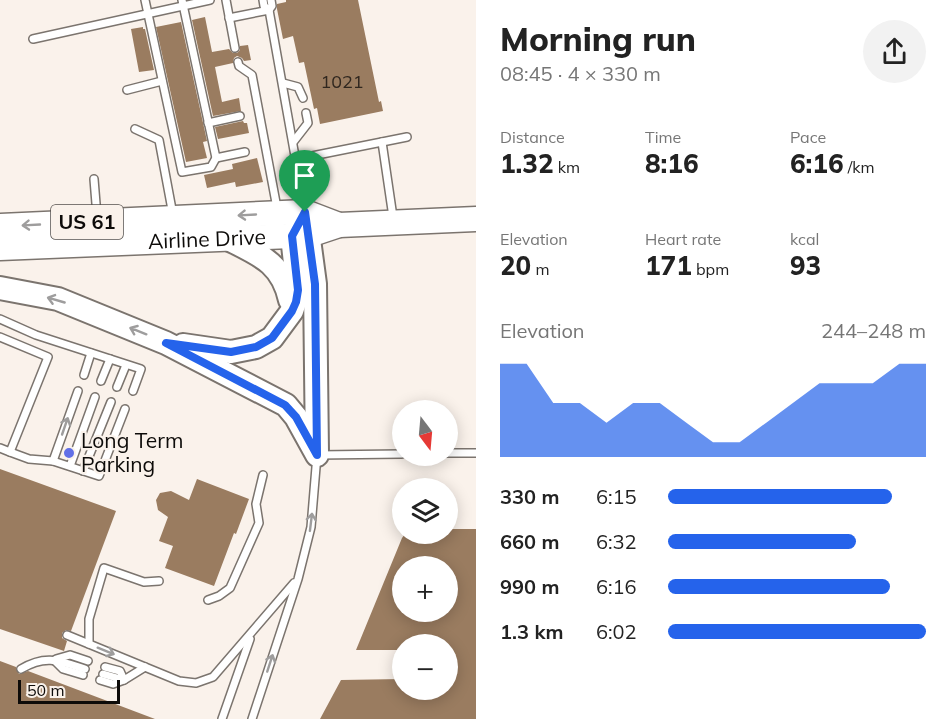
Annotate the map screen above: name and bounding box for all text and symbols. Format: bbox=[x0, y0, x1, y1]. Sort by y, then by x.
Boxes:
text: Morning run bbox=[500, 18, 696, 59]
button: share bbox=[863, 20, 926, 83]
text: 08:45 · 4 × 330 m bbox=[500, 61, 661, 86]
house number: 1021 bbox=[320, 70, 364, 93]
text: Distance bbox=[500, 127, 565, 147]
text: Time bbox=[645, 127, 681, 147]
text: Pace bbox=[790, 127, 826, 147]
text: 1.32 bbox=[500, 147, 554, 180]
text: 8:16 bbox=[645, 147, 699, 180]
text: 6:16 bbox=[790, 147, 844, 180]
pin bbox=[279, 150, 330, 212]
text: km bbox=[554, 157, 580, 177]
text: /km bbox=[844, 157, 875, 177]
icon: arrive bbox=[288, 159, 321, 192]
road number: US 61 bbox=[51, 205, 123, 239]
one-way arrow bbox=[237, 209, 257, 220]
one-way arrow bbox=[22, 219, 42, 230]
street label: Airline Drive bbox=[147, 223, 266, 254]
text: Elevation bbox=[500, 229, 568, 249]
text: Heart rate bbox=[645, 229, 721, 249]
text: kcal bbox=[790, 229, 819, 249]
text: 20 bbox=[500, 249, 531, 282]
text: 171 bbox=[645, 249, 692, 282]
text: 93 bbox=[790, 249, 821, 282]
text: m bbox=[531, 259, 549, 279]
text: bpm bbox=[692, 259, 729, 279]
one-way arrow bbox=[47, 294, 66, 305]
text: Elevation bbox=[500, 318, 585, 343]
text: 244–248 m bbox=[821, 318, 926, 343]
one-way arrow bbox=[129, 325, 147, 336]
north arrow bbox=[392, 400, 458, 466]
map controls bbox=[392, 400, 458, 700]
one-way arrow bbox=[61, 417, 72, 436]
place label: Long Term Parking bbox=[81, 427, 183, 477]
marker: Long Term Parking bbox=[62, 446, 76, 460]
button: layers bbox=[392, 478, 458, 544]
text: 330 m bbox=[500, 484, 559, 509]
text: 6:15 bbox=[596, 484, 637, 509]
one-way arrow bbox=[306, 513, 317, 532]
text: 660 m bbox=[500, 529, 559, 554]
text: 6:32 bbox=[596, 529, 637, 554]
button: + bbox=[392, 556, 458, 622]
text: 990 m bbox=[500, 574, 559, 599]
text: 6:16 bbox=[596, 574, 637, 599]
text: 1.3 km bbox=[500, 619, 563, 644]
text: 6:02 bbox=[596, 619, 637, 644]
button: − bbox=[392, 634, 458, 700]
one-way arrow bbox=[97, 646, 115, 657]
one-way arrow bbox=[266, 654, 277, 673]
scale bar bbox=[18, 677, 120, 704]
text: 50 m bbox=[27, 680, 64, 700]

